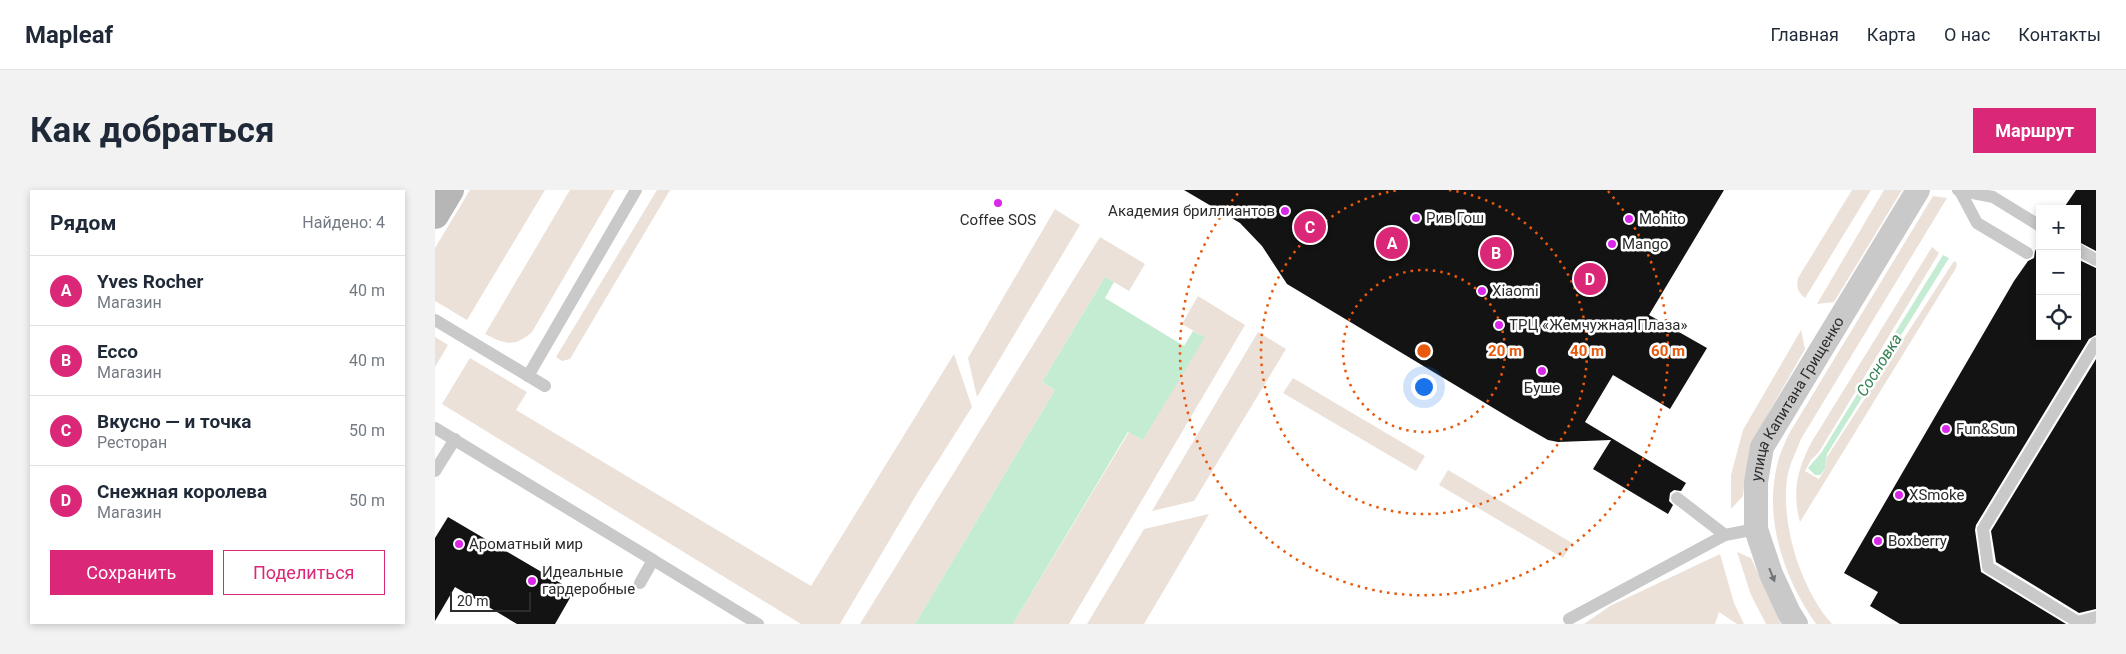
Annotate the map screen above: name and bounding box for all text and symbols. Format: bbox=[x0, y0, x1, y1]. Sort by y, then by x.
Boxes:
text: Mapleaf bbox=[25, 21, 113, 49]
text: Главная bbox=[1770, 24, 1839, 45]
text: Карта bbox=[1867, 24, 1916, 45]
text: О нас bbox=[1944, 24, 1990, 45]
text: Контакты bbox=[2018, 24, 2101, 45]
button: Маршрут bbox=[1973, 108, 2096, 153]
text: Как добраться bbox=[30, 110, 275, 151]
marker: Coffee SOS bbox=[992, 197, 1004, 209]
place label: Академия бриллиантов bbox=[1108, 202, 1275, 220]
marker: Академия бриллиантов bbox=[1279, 205, 1291, 217]
map controls bbox=[2036, 205, 2081, 340]
button: + bbox=[2036, 205, 2081, 250]
pin: C bbox=[1294, 208, 1326, 246]
place label: Рив Гош bbox=[1426, 209, 1484, 227]
place label: Mohito bbox=[1639, 210, 1686, 228]
text: Рядом bbox=[50, 211, 116, 235]
place label: Coffee SOS bbox=[960, 211, 1036, 229]
marker: Рив Гош bbox=[1410, 212, 1422, 224]
text: Найдено: 4 bbox=[302, 213, 385, 232]
marker: Mohito bbox=[1623, 213, 1635, 225]
pin: A bbox=[1376, 224, 1408, 262]
pin: B bbox=[1480, 234, 1512, 272]
place label: Mango bbox=[1622, 235, 1669, 253]
marker: Mango bbox=[1606, 238, 1618, 250]
button: − bbox=[2036, 250, 2081, 295]
pin: D bbox=[1574, 260, 1606, 298]
text: Yves Rocher bbox=[97, 270, 203, 293]
text: A bbox=[61, 281, 71, 300]
text: 40 m bbox=[349, 281, 385, 300]
place label: Xiaomi bbox=[1492, 282, 1539, 300]
marker: Xiaomi bbox=[1476, 285, 1488, 297]
text: Магазин bbox=[97, 293, 162, 312]
button: locate bbox=[2036, 295, 2081, 340]
street label: улица Капитана Грищенко bbox=[1747, 313, 1848, 483]
place label: ТРЦ «Жемчужная Плаза» bbox=[1509, 316, 1688, 334]
marker: ТРЦ «Жемчужная Плаза» bbox=[1493, 319, 1505, 331]
water label: Сосновка bbox=[1852, 330, 1906, 400]
text: Ecco bbox=[97, 340, 138, 363]
centre of rings bbox=[1415, 342, 1433, 360]
text: 20 m bbox=[1488, 342, 1522, 360]
text: 40 m bbox=[1570, 342, 1604, 360]
text: 60 m bbox=[1651, 342, 1685, 360]
text: B bbox=[61, 351, 71, 370]
text: 40 m bbox=[349, 351, 385, 370]
text: Магазин bbox=[97, 363, 162, 382]
marker: Буше bbox=[1536, 365, 1548, 377]
your location bbox=[1411, 374, 1437, 400]
place label: Буше bbox=[1524, 379, 1560, 397]
text: Вкусно — и точка bbox=[97, 410, 252, 433]
place label: Fun&Sun bbox=[1956, 420, 2015, 438]
text: C bbox=[61, 421, 71, 440]
text: 50 m bbox=[349, 421, 385, 440]
marker: Fun&Sun bbox=[1940, 423, 1952, 435]
text: Ресторан bbox=[97, 433, 167, 452]
text: Снежная королева bbox=[97, 480, 267, 503]
place label: XSmoke bbox=[1909, 486, 1964, 504]
marker: XSmoke bbox=[1893, 489, 1905, 501]
text: D bbox=[61, 491, 71, 510]
text: 50 m bbox=[349, 491, 385, 510]
text: Магазин bbox=[97, 503, 162, 522]
place label: Boxberry bbox=[1888, 532, 1947, 550]
place label: Ароматный мир bbox=[469, 535, 583, 553]
marker: Boxberry bbox=[1872, 535, 1884, 547]
marker: Ароматный мир bbox=[453, 538, 465, 550]
button: Сохранить bbox=[50, 550, 213, 595]
button: Поделиться bbox=[223, 550, 385, 595]
place label: Идеальные гардеробные bbox=[542, 563, 635, 598]
one-way arrow bbox=[1768, 568, 1776, 582]
marker: Идеальные гардеробные bbox=[526, 575, 538, 587]
scale bar bbox=[450, 589, 531, 612]
text: 20 m bbox=[457, 593, 489, 609]

